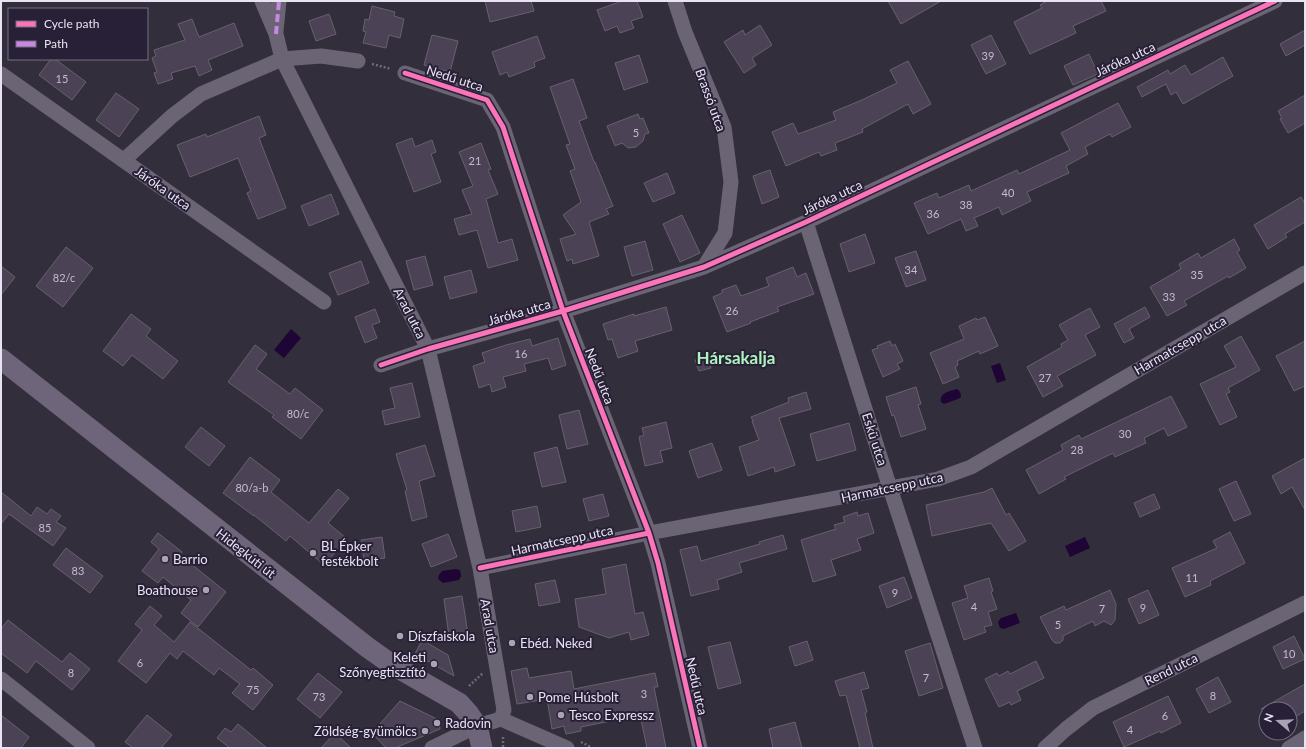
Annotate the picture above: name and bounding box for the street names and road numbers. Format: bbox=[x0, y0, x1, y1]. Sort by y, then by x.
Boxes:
street label: Járóka utca bbox=[1092, 38, 1158, 80]
street label: Nedű utca bbox=[424, 61, 486, 95]
street label: Brassó utca bbox=[692, 66, 730, 134]
street label: Járóka utca bbox=[132, 163, 194, 213]
street label: Járóka utca bbox=[799, 176, 865, 218]
street label: Arad utca bbox=[390, 285, 430, 341]
street label: Járóka utca bbox=[486, 295, 552, 329]
street label: Harmatcsepp utca bbox=[1131, 312, 1229, 378]
street label: Nedű utca bbox=[582, 346, 618, 406]
street label: Eskü utca bbox=[859, 410, 891, 468]
street label: Harmatcsepp utca bbox=[840, 468, 944, 506]
street label: Harmatcsepp utca bbox=[510, 521, 614, 559]
street label: Hidegkúti út bbox=[213, 525, 279, 581]
street label: Arad utca bbox=[477, 598, 503, 654]
street label: Rend utca bbox=[1142, 649, 1200, 689]
street label: Nedű utca bbox=[683, 655, 711, 717]

